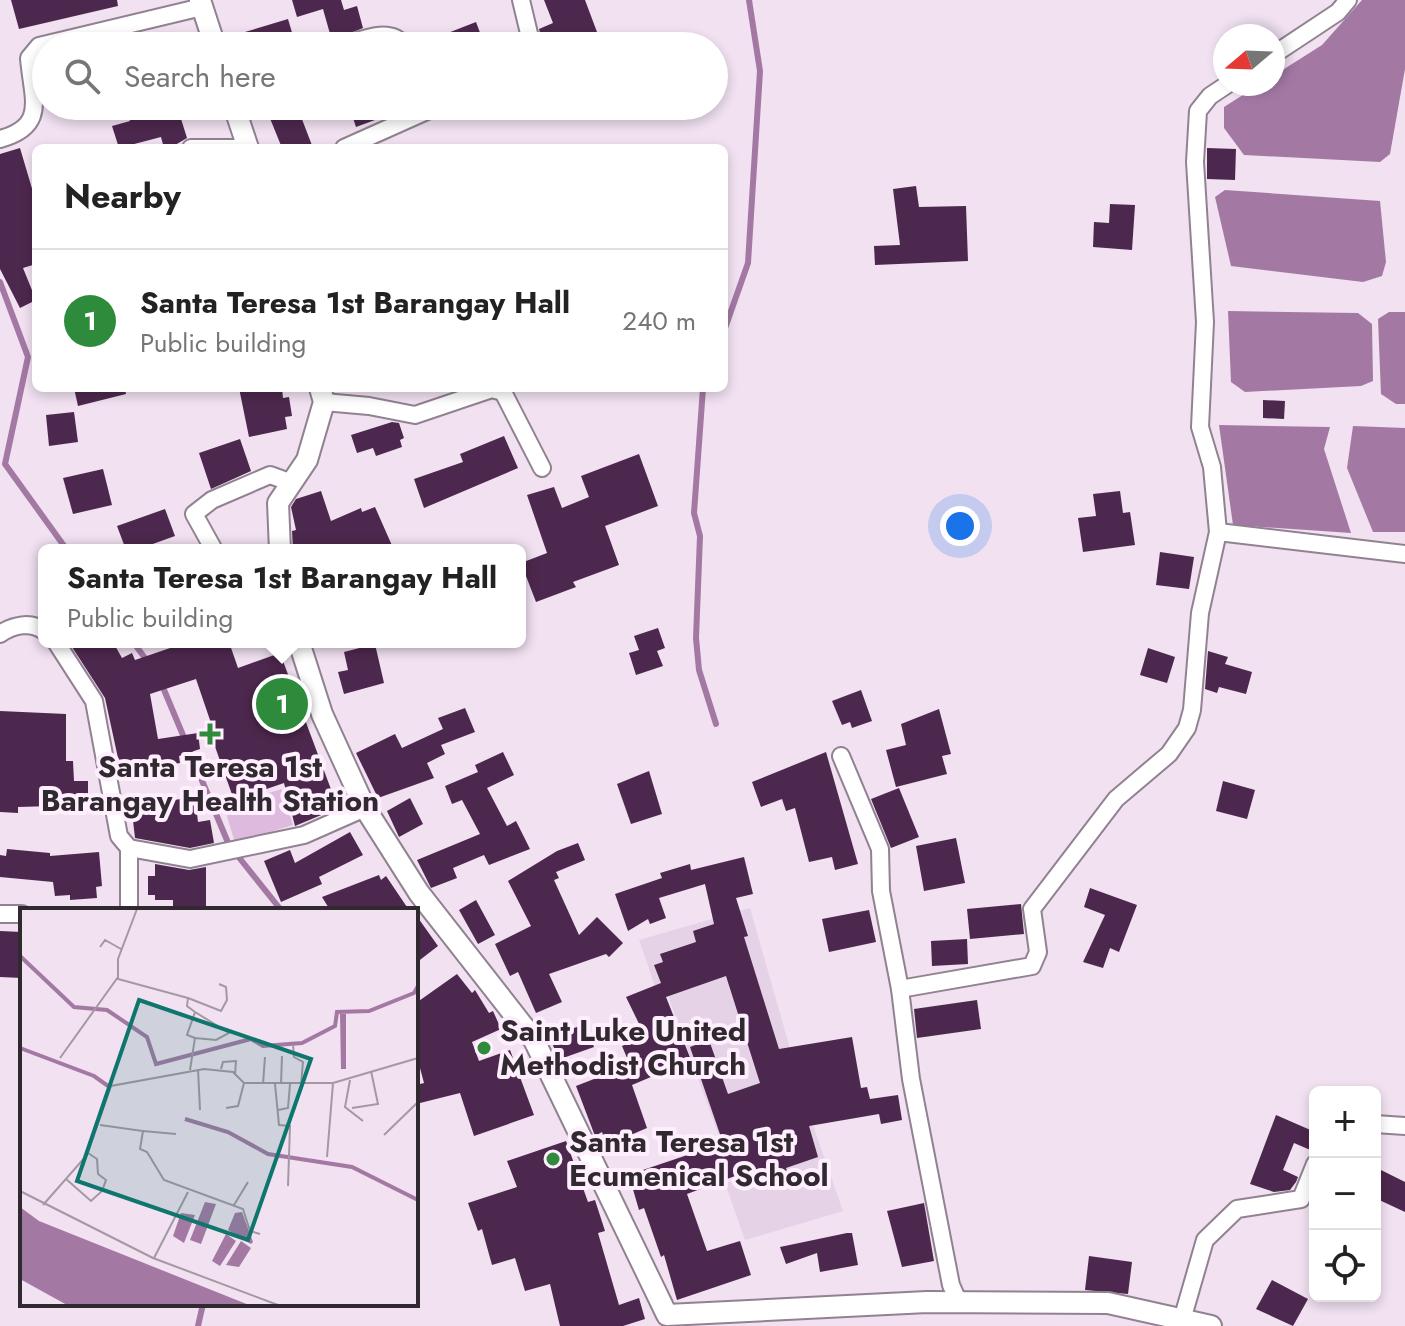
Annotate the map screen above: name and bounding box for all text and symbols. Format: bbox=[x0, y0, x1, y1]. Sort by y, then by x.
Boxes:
north arrow bbox=[1213, 24, 1285, 96]
search box bbox=[32, 32, 728, 120]
icon: search bbox=[60, 54, 104, 98]
text: Search here bbox=[124, 55, 276, 98]
text: Nearby bbox=[64, 172, 181, 221]
text: Santa Teresa 1st Barangay Hall bbox=[140, 281, 570, 324]
text: 1 bbox=[83, 302, 97, 340]
text: 240 m bbox=[622, 302, 696, 340]
text: Public building bbox=[140, 324, 306, 362]
your location bbox=[940, 506, 980, 546]
popup bbox=[38, 544, 526, 648]
text: Santa Teresa 1st Barangay Hall bbox=[67, 556, 497, 599]
text: Public building bbox=[67, 599, 233, 637]
pin: 1 bbox=[256, 674, 308, 734]
marker: Santa Teresa 1st Barangay Health Station bbox=[199, 723, 221, 745]
place label: Santa Teresa 1st Barangay Health Station bbox=[41, 745, 379, 822]
inset map bbox=[20, 908, 418, 1306]
place label: Saint Luke United Methodist Church bbox=[500, 1009, 746, 1086]
marker: Saint Luke United Methodist Church bbox=[475, 1039, 493, 1057]
map controls bbox=[1309, 1086, 1381, 1302]
button: + bbox=[1309, 1086, 1381, 1158]
place label: Santa Teresa 1st Ecumenical School bbox=[569, 1120, 829, 1197]
marker: Santa Teresa 1st Ecumenical School bbox=[544, 1150, 562, 1168]
button: − bbox=[1309, 1158, 1381, 1230]
button: locate bbox=[1309, 1230, 1381, 1302]

